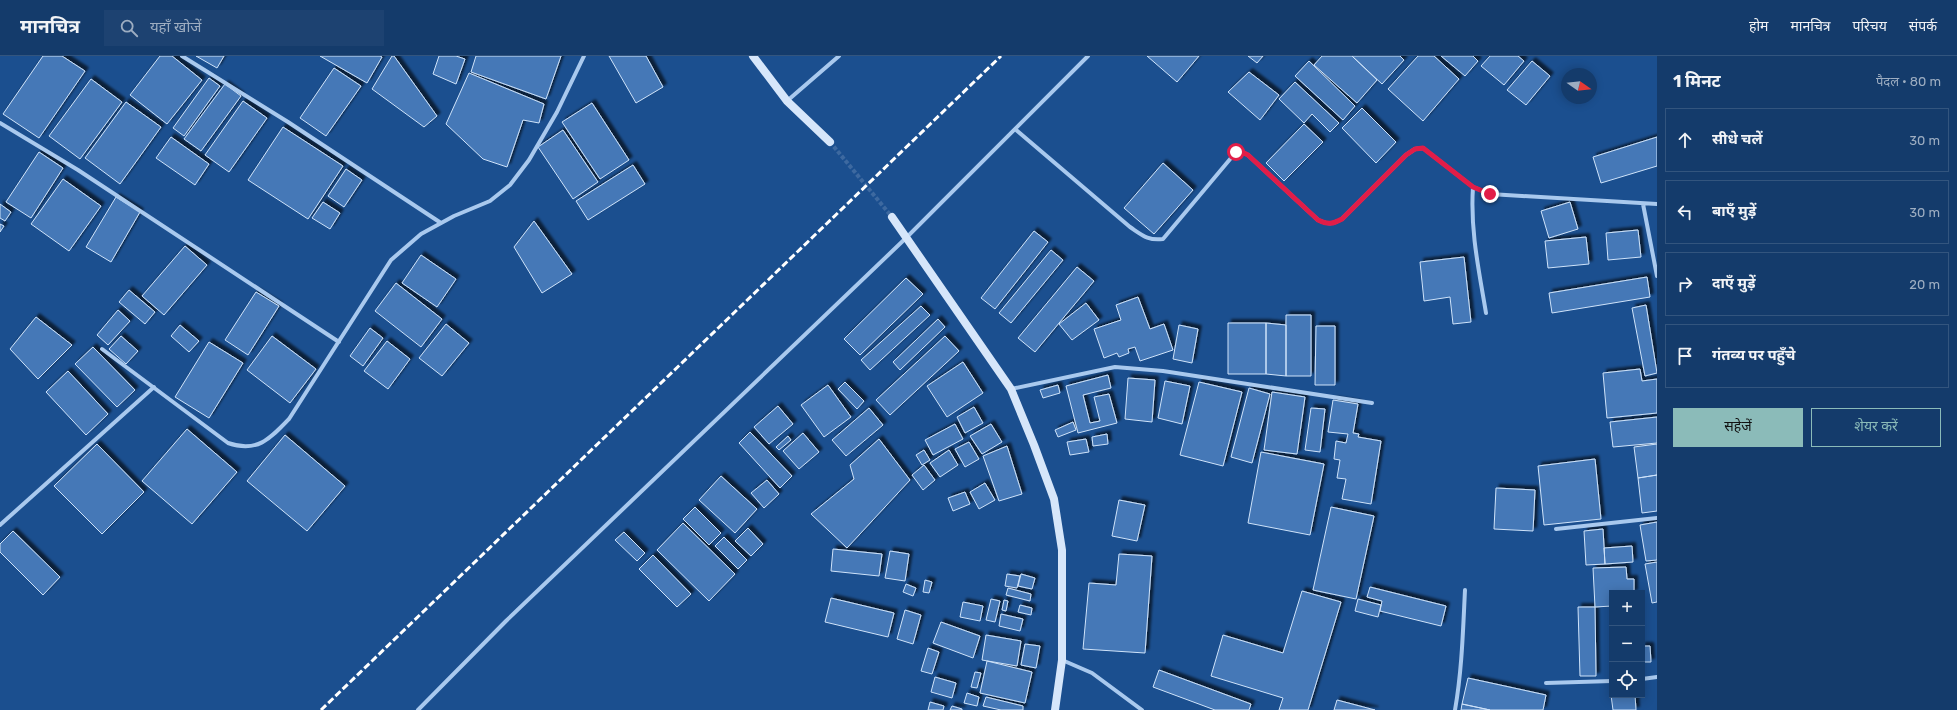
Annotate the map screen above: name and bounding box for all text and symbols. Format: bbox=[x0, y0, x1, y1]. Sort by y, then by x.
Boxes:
search box bbox=[104, 10, 384, 46]
text: मानचित्र bbox=[20, 15, 80, 38]
icon: search bbox=[118, 17, 140, 39]
text: यहाँ खोजें bbox=[150, 18, 201, 36]
text: होम bbox=[1749, 18, 1768, 35]
text: मानचित्र bbox=[1790, 18, 1831, 35]
text: परिचय bbox=[1853, 18, 1887, 35]
text: संपर्क bbox=[1909, 18, 1937, 35]
north arrow bbox=[1561, 68, 1597, 104]
text: 1 मिनट bbox=[1673, 71, 1721, 91]
text: पैदल · 80 m bbox=[1876, 74, 1941, 89]
icon: ahead bbox=[1674, 129, 1696, 151]
text: सीधे चलें bbox=[1712, 130, 1762, 148]
text: 30 m bbox=[1909, 133, 1940, 148]
route start bbox=[1227, 143, 1245, 161]
route end bbox=[1481, 185, 1499, 203]
icon: left bbox=[1674, 201, 1696, 223]
text: बाएँ मुड़ें bbox=[1712, 202, 1756, 220]
text: 30 m bbox=[1909, 205, 1940, 220]
icon: right bbox=[1674, 273, 1696, 295]
text: दाएँ मुड़ें bbox=[1712, 274, 1755, 292]
text: 20 m bbox=[1909, 277, 1940, 292]
icon: arrive bbox=[1674, 345, 1696, 367]
text: गंतव्य पर पहुँचे bbox=[1712, 346, 1796, 364]
button: सहेजें bbox=[1673, 408, 1803, 447]
button: शेयर करें bbox=[1811, 408, 1941, 447]
map controls bbox=[1609, 590, 1645, 698]
button: + bbox=[1609, 590, 1645, 626]
button: − bbox=[1609, 626, 1645, 662]
button: locate bbox=[1609, 662, 1645, 698]

